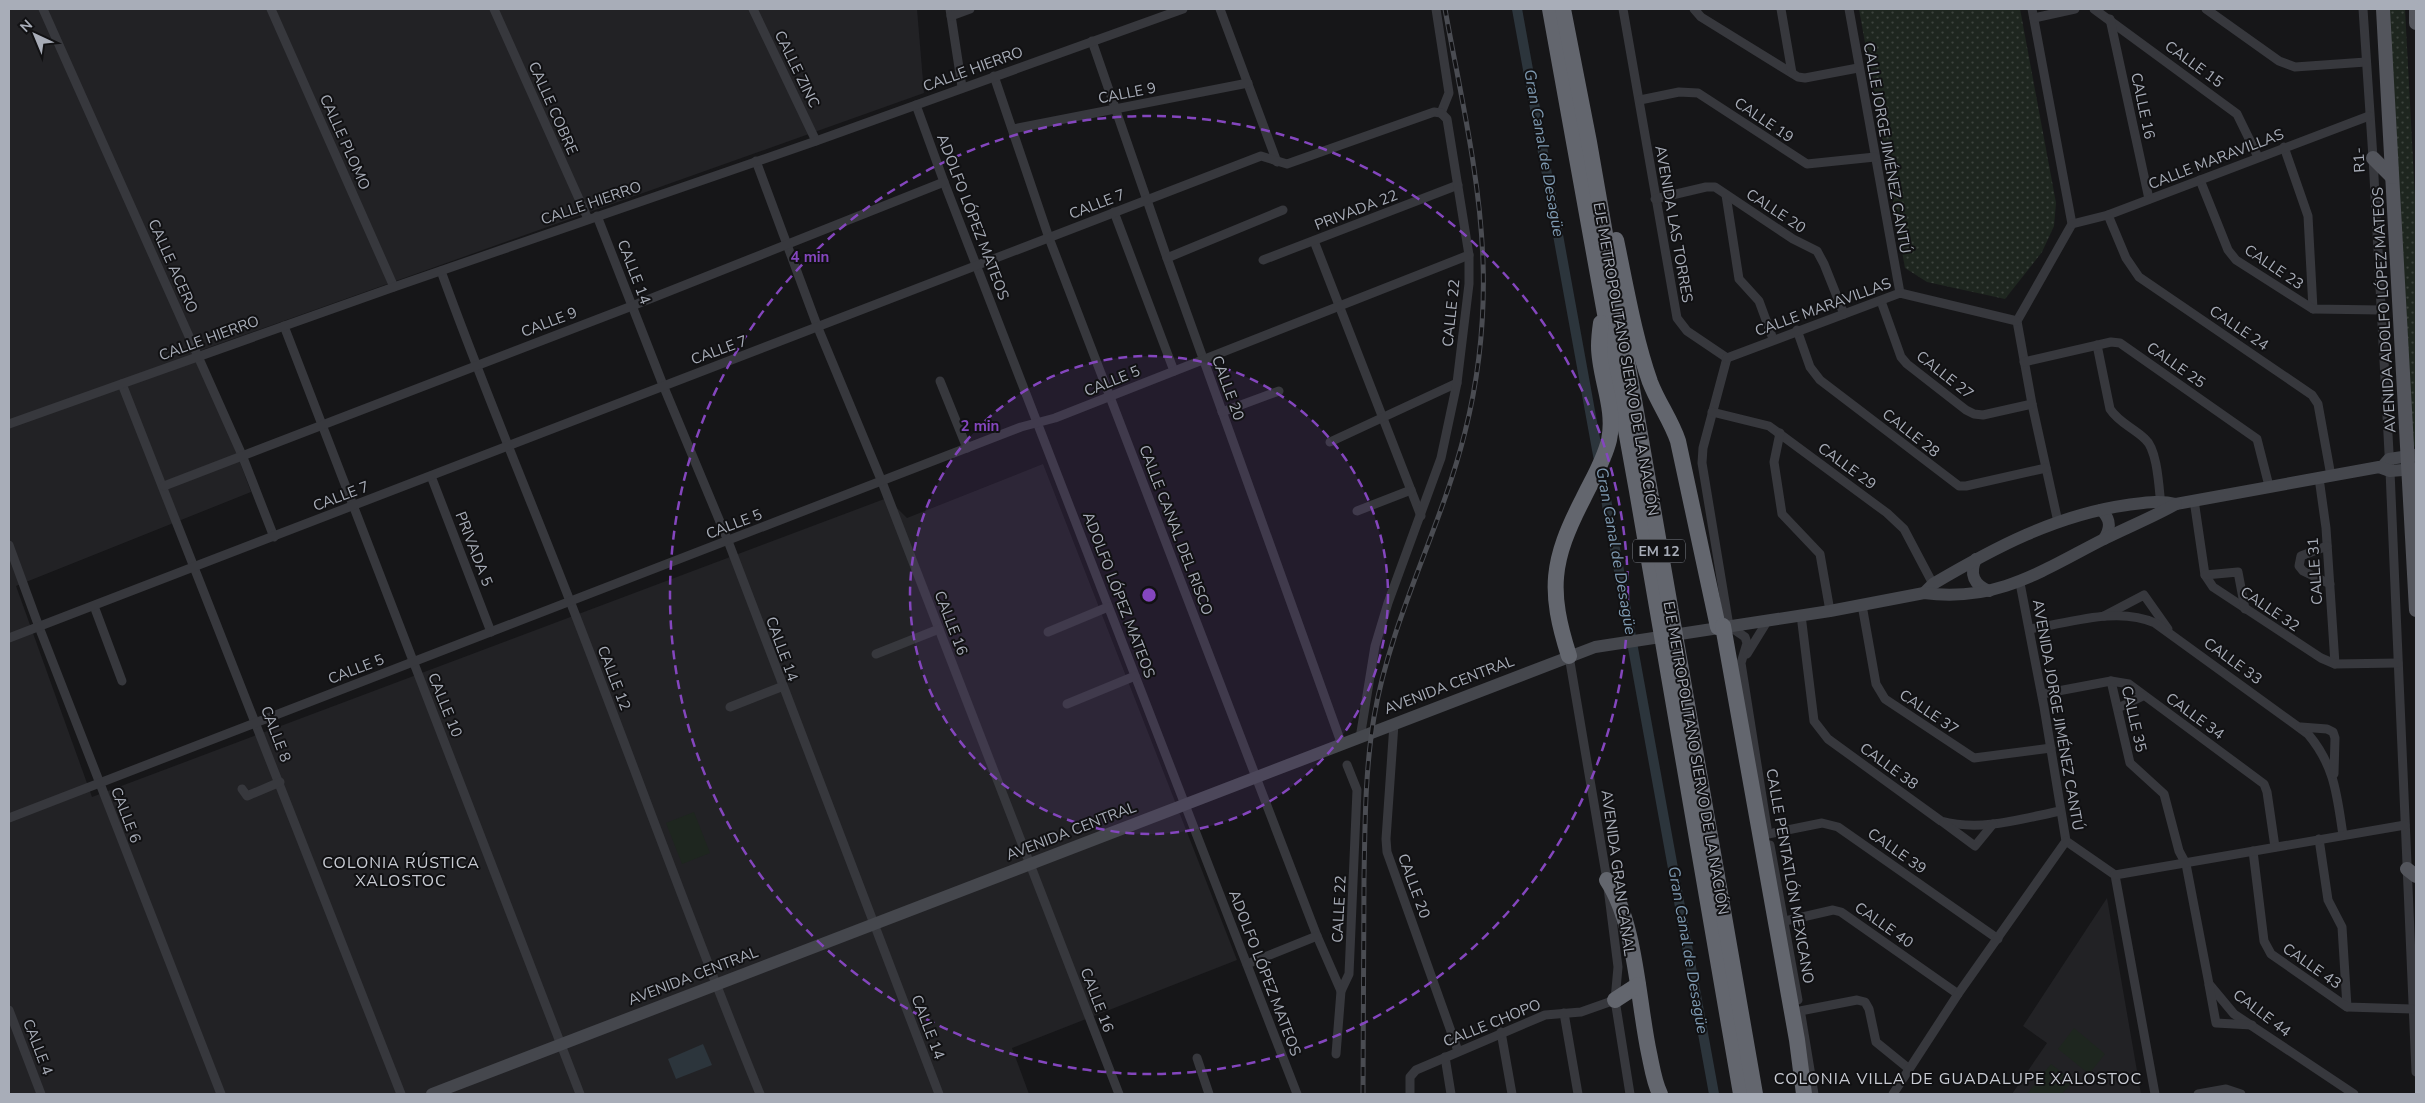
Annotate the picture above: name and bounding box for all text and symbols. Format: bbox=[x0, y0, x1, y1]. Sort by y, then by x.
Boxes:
north arrow bbox=[10, 10, 60, 60]
text: N bbox=[16, 16, 37, 36]
street label: CALLE ZINC bbox=[770, 27, 824, 111]
street label: CALLE 15 bbox=[2161, 36, 2227, 92]
street label: CALLE JORGE JIMÉNEZ CANTÚ bbox=[1859, 41, 1916, 255]
street label: CALLE HIERRO bbox=[920, 42, 1026, 96]
street label: CALLE COBRE bbox=[524, 58, 582, 158]
water label: Gran Canal de Desagüe bbox=[1518, 68, 1570, 239]
street label: CALLE 16 bbox=[2126, 71, 2160, 141]
street label: CALLE 9 bbox=[1096, 78, 1158, 108]
street label: CALLE PLOMO bbox=[315, 91, 375, 193]
street label: CALLE 19 bbox=[1730, 93, 1798, 147]
street label: CALLE MARAVILLAS bbox=[2145, 124, 2287, 194]
street label: ADOLFO LÓPEZ MATEOS bbox=[932, 131, 1015, 303]
street label: AVENIDA LAS TORRES bbox=[1650, 144, 1698, 304]
street label: R1- bbox=[2348, 147, 2370, 173]
street label: CALLE HIERRO bbox=[538, 176, 644, 230]
street label: CALLE 7 bbox=[1066, 184, 1128, 224]
street label: CALLE 20 bbox=[1742, 184, 1810, 238]
street label: PRIVADA 22 bbox=[1312, 185, 1400, 235]
street label: AVENIDA ADOLFO LÓPEZ MATEOS bbox=[2367, 187, 2400, 433]
street label: EJE METROPOLITANO SIERVO DE LA NACIÓN bbox=[1589, 200, 1664, 517]
street label: CALLE ACERO bbox=[143, 216, 203, 316]
street label: CALLE 14 bbox=[613, 237, 655, 307]
street label: CALLE 23 bbox=[2240, 240, 2308, 294]
text: 4 min bbox=[791, 247, 829, 267]
street label: CALLE MARAVILLAS bbox=[1752, 273, 1894, 341]
street label: CALLE 22 bbox=[1438, 278, 1464, 348]
street label: CALLE 24 bbox=[2205, 301, 2273, 355]
street label: CALLE 9 bbox=[518, 302, 580, 342]
street label: CALLE HIERRO bbox=[156, 311, 262, 365]
street label: CALLE 7 bbox=[688, 331, 750, 369]
street label: CALLE 25 bbox=[2143, 337, 2209, 393]
street label: CALLE 27 bbox=[1912, 346, 1978, 404]
street label: CALLE 20 bbox=[1207, 353, 1249, 423]
street label: CALLE 5 bbox=[1081, 361, 1143, 401]
street label: CALLE 28 bbox=[1878, 404, 1944, 462]
text: 2 min bbox=[961, 416, 999, 436]
street label: CALLE 29 bbox=[1814, 438, 1880, 494]
street label: CALLE CANAL DEL RISCO bbox=[1134, 442, 1218, 618]
water label: Gran Canal de Desagüe bbox=[1590, 466, 1642, 637]
street label: CALLE 7 bbox=[310, 476, 372, 516]
street label: CALLE 5 bbox=[703, 504, 765, 544]
street label: PRIVADA 5 bbox=[451, 509, 497, 589]
street label: ADOLFO LÓPEZ MATEOS bbox=[1078, 509, 1161, 681]
street label: CALLE 31 bbox=[2303, 537, 2327, 605]
road number: EM 12 bbox=[1633, 540, 1685, 562]
street label: CALLE 32 bbox=[2236, 582, 2304, 636]
centre of rings bbox=[1140, 586, 1158, 604]
street label: CALLE 16 bbox=[930, 588, 972, 658]
street label: AVENIDA JORGE JIMÉNEZ CANTÚ bbox=[2028, 598, 2089, 832]
street label: EJE METROPOLITANO SIERVO DE LA NACIÓN bbox=[1659, 599, 1734, 916]
street label: CALLE 14 bbox=[761, 614, 803, 684]
street label: CALLE 33 bbox=[2200, 633, 2266, 689]
street label: CALLE 12 bbox=[593, 643, 635, 713]
street label: CALLE 5 bbox=[325, 649, 387, 689]
street label: AVENIDA CENTRAL bbox=[1381, 651, 1517, 719]
street label: CALLE 10 bbox=[423, 670, 467, 740]
street label: CALLE 35 bbox=[2117, 684, 2151, 754]
street label: CALLE 37 bbox=[1895, 685, 1963, 739]
street label: CALLE 34 bbox=[2162, 688, 2228, 744]
street label: CALLE 8 bbox=[256, 703, 296, 765]
street label: CALLE 38 bbox=[1856, 738, 1922, 794]
street label: CALLE PENTATLÓN MEXICANO bbox=[1761, 767, 1820, 985]
street label: CALLE 6 bbox=[106, 784, 146, 846]
street label: AVENIDA GRAN CANAL bbox=[1596, 789, 1640, 957]
street label: AVENIDA CENTRAL bbox=[1003, 797, 1139, 865]
street label: CALLE 39 bbox=[1864, 823, 1930, 879]
street label: CALLE 20 bbox=[1393, 851, 1435, 921]
district label: COLONIA RÚSTICA XALOSTOC bbox=[322, 852, 480, 892]
water label: Gran Canal de Desagüe bbox=[1662, 865, 1714, 1036]
street label: CALLE 22 bbox=[1327, 875, 1351, 943]
street label: ADOLFO LÓPEZ MATEOS bbox=[1224, 887, 1307, 1059]
street label: CALLE 40 bbox=[1851, 897, 1917, 953]
street label: CALLE 43 bbox=[2279, 938, 2345, 994]
street label: AVENIDA CENTRAL bbox=[625, 942, 761, 1010]
street label: CALLE 16 bbox=[1076, 965, 1118, 1035]
street label: CALLE 44 bbox=[2229, 985, 2295, 1041]
street label: CALLE 14 bbox=[907, 992, 949, 1062]
street label: CALLE CHOPO bbox=[1440, 994, 1544, 1052]
street label: CALLE 4 bbox=[18, 1016, 58, 1078]
district label: COLONIA VILLA DE GUADALUPE XALOSTOC bbox=[1774, 1068, 2142, 1090]

